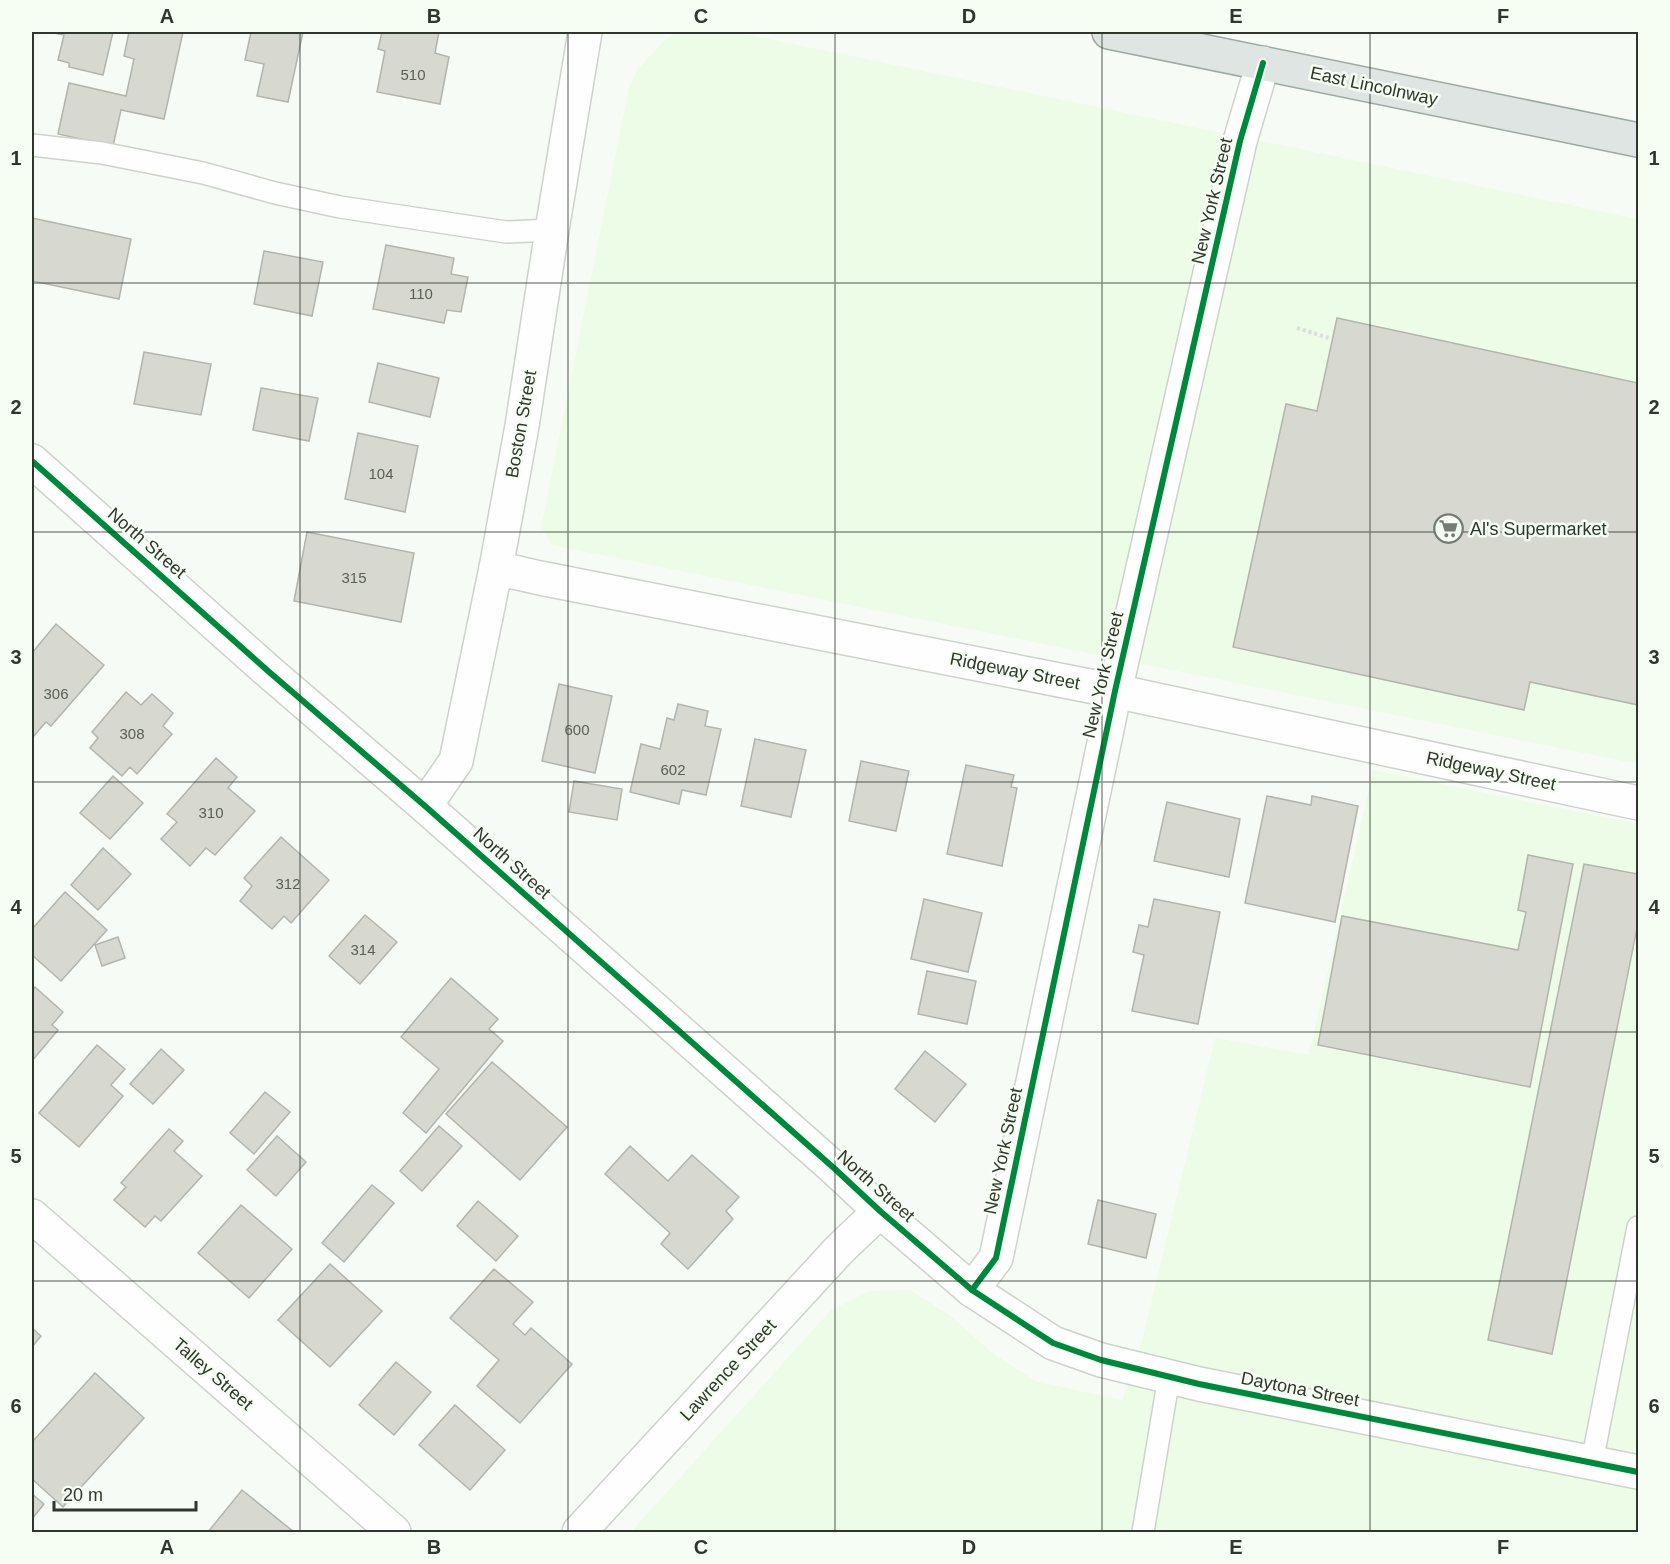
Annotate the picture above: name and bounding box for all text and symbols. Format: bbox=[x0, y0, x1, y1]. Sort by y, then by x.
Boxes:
text: A bbox=[160, 5, 174, 27]
text: B bbox=[427, 5, 441, 27]
text: C bbox=[694, 5, 708, 27]
text: D bbox=[962, 5, 976, 27]
text: E bbox=[1229, 5, 1243, 27]
text: F bbox=[1497, 5, 1509, 27]
street label: East Lincolnway bbox=[1308, 63, 1440, 109]
house number: 510 bbox=[400, 66, 426, 83]
street label: New York Street bbox=[1188, 136, 1236, 266]
text: 1 bbox=[10, 147, 22, 169]
text: 1 bbox=[1648, 147, 1660, 169]
house number: 110 bbox=[409, 285, 433, 302]
street label: Boston Street bbox=[502, 369, 540, 479]
text: 2 bbox=[10, 396, 22, 418]
text: 2 bbox=[1648, 396, 1660, 418]
house number: 104 bbox=[368, 465, 394, 482]
street label: North Street bbox=[104, 504, 190, 582]
supermarket icon: Al's Supermarket bbox=[1433, 513, 1465, 545]
place label: Al's Supermarket bbox=[1470, 519, 1607, 539]
house number: 315 bbox=[341, 569, 367, 586]
street label: New York Street bbox=[1079, 610, 1127, 740]
text: 3 bbox=[10, 646, 22, 668]
text: 3 bbox=[1648, 646, 1660, 668]
street label: Ridgeway Street bbox=[948, 649, 1082, 693]
house number: 306 bbox=[43, 685, 69, 702]
house number: 600 bbox=[564, 721, 590, 738]
house number: 308 bbox=[119, 725, 145, 742]
street label: Ridgeway Street bbox=[1424, 747, 1558, 795]
house number: 602 bbox=[660, 761, 686, 778]
house number: 310 bbox=[198, 804, 224, 821]
street label: North Street bbox=[469, 823, 555, 903]
house number: 312 bbox=[275, 875, 301, 892]
text: 4 bbox=[10, 896, 22, 918]
text: 4 bbox=[1648, 896, 1660, 918]
house number: 314 bbox=[350, 941, 376, 958]
street label: New York Street bbox=[980, 1086, 1026, 1216]
text: 5 bbox=[10, 1145, 22, 1167]
text: 5 bbox=[1648, 1145, 1660, 1167]
street label: North Street bbox=[833, 1146, 919, 1226]
street label: Lawrence Street bbox=[676, 1315, 780, 1425]
street label: Talley Street bbox=[169, 1334, 257, 1414]
street label: Daytona Street bbox=[1239, 1368, 1361, 1410]
text: 6 bbox=[10, 1395, 22, 1417]
text: 6 bbox=[1648, 1395, 1660, 1417]
scale bar bbox=[54, 1474, 196, 1512]
text: 20 m bbox=[63, 1485, 103, 1505]
text: A bbox=[160, 1536, 174, 1558]
text: B bbox=[427, 1536, 441, 1558]
text: C bbox=[694, 1536, 708, 1558]
text: D bbox=[962, 1536, 976, 1558]
text: E bbox=[1229, 1536, 1243, 1558]
text: F bbox=[1497, 1536, 1509, 1558]

